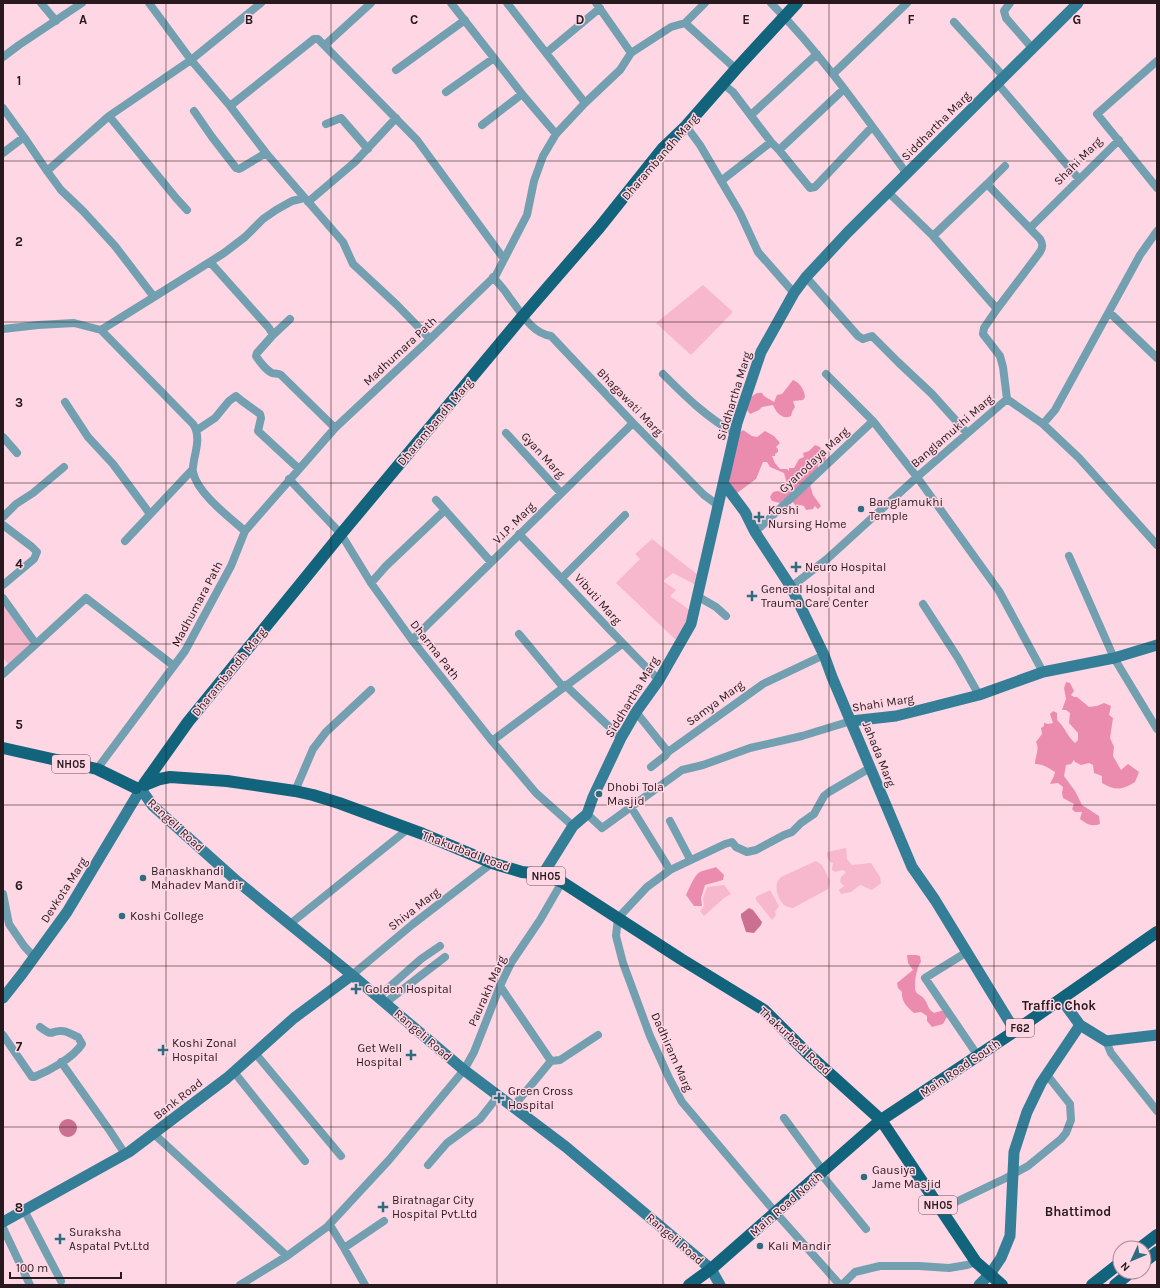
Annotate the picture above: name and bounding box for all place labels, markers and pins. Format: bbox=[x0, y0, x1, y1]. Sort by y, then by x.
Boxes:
place label: Banglamukhi Temple bbox=[869, 495, 943, 523]
place label: Koshi Nursing Home bbox=[768, 503, 847, 531]
marker: Banglamukhi Temple bbox=[856, 504, 866, 514]
marker: Koshi Nursing Home bbox=[753, 511, 765, 523]
place label: Neuro Hospital bbox=[805, 560, 886, 574]
marker: Neuro Hospital bbox=[790, 561, 802, 573]
place label: General Hospital and Trauma Care Center bbox=[761, 582, 875, 610]
marker: General Hospital and Trauma Care Center bbox=[746, 590, 758, 602]
place label: Dhobi Tola Masjid bbox=[607, 780, 664, 808]
marker: Dhobi Tola Masjid bbox=[594, 789, 604, 799]
place label: Banaskhandi Mahadev Mandir bbox=[151, 864, 243, 892]
marker: Banaskhandi Mahadev Mandir bbox=[138, 873, 148, 883]
place label: Koshi College bbox=[130, 909, 204, 923]
marker: Koshi College bbox=[117, 911, 127, 921]
place label: Golden Hospital bbox=[365, 982, 452, 996]
marker: Golden Hospital bbox=[350, 983, 362, 995]
place label: Koshi Zonal Hospital bbox=[172, 1036, 237, 1064]
place label: Get Well Hospital bbox=[356, 1041, 402, 1069]
marker: Koshi Zonal Hospital bbox=[157, 1044, 169, 1056]
marker: Get Well Hospital bbox=[405, 1049, 417, 1061]
place label: Green Cross Hospital bbox=[508, 1084, 573, 1112]
marker: Green Cross Hospital bbox=[493, 1092, 505, 1104]
place label: Gausiya Jame Masjid bbox=[872, 1163, 941, 1191]
marker: Gausiya Jame Masjid bbox=[859, 1172, 869, 1182]
place label: Biratnagar City Hospital Pvt.Ltd bbox=[392, 1193, 477, 1221]
marker: Biratnagar City Hospital Pvt.Ltd bbox=[377, 1201, 389, 1213]
place label: Suraksha Aspatal Pvt.Ltd bbox=[69, 1225, 150, 1253]
marker: Suraksha Aspatal Pvt.Ltd bbox=[54, 1233, 66, 1245]
place label: Kali Mandir bbox=[768, 1239, 831, 1253]
marker: Kali Mandir bbox=[755, 1241, 765, 1251]

